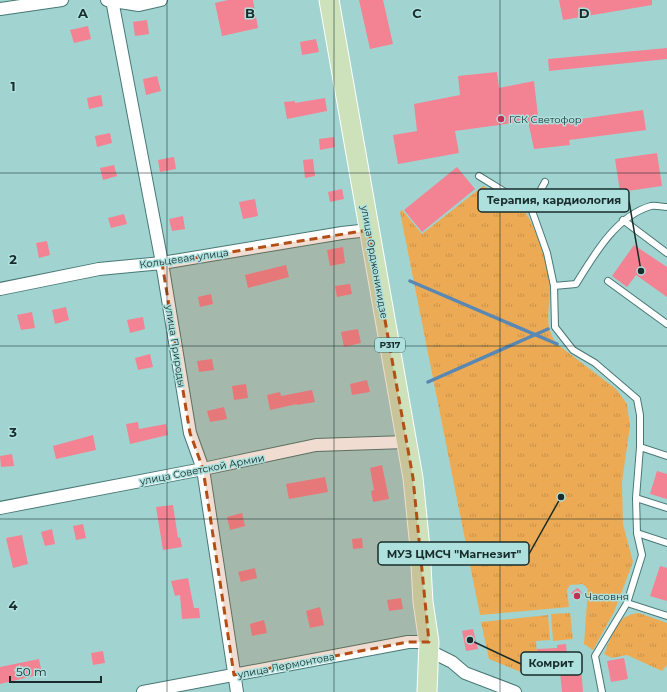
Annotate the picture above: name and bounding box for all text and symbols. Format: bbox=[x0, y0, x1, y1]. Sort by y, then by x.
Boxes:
text: A bbox=[77, 5, 89, 21]
text: B bbox=[245, 5, 255, 21]
text: C bbox=[412, 5, 422, 21]
text: D bbox=[579, 5, 590, 21]
text: 1 bbox=[10, 78, 16, 94]
place label: ГСК Светофор bbox=[509, 113, 582, 126]
marker: ГСК Светофор bbox=[496, 114, 506, 124]
callout: Терапия, кардиология bbox=[478, 189, 629, 212]
text: Терапия, кардиология bbox=[487, 193, 621, 207]
street label: улица Орджоникидзе bbox=[358, 204, 391, 320]
street label: Кольцевая улица bbox=[139, 246, 229, 271]
text: 2 bbox=[9, 251, 17, 267]
street label: улица Природы bbox=[162, 303, 188, 388]
road number: Р317 bbox=[375, 338, 405, 352]
text: 3 bbox=[8, 424, 17, 440]
street label: улица Советской Армии bbox=[138, 451, 266, 488]
callout: МУЗ ЦМСЧ "Магнезит" bbox=[378, 542, 529, 565]
text: МУЗ ЦМСЧ "Магнезит" bbox=[387, 547, 521, 561]
place label: Часовня bbox=[585, 590, 629, 603]
marker: Часовня bbox=[572, 591, 582, 601]
text: 4 bbox=[9, 597, 18, 613]
street label: улица Лермонтова bbox=[236, 650, 336, 681]
callout: Комрит bbox=[521, 652, 582, 675]
text: Комрит bbox=[528, 656, 574, 670]
scale bar bbox=[10, 658, 101, 684]
text: 50 m bbox=[16, 664, 47, 679]

